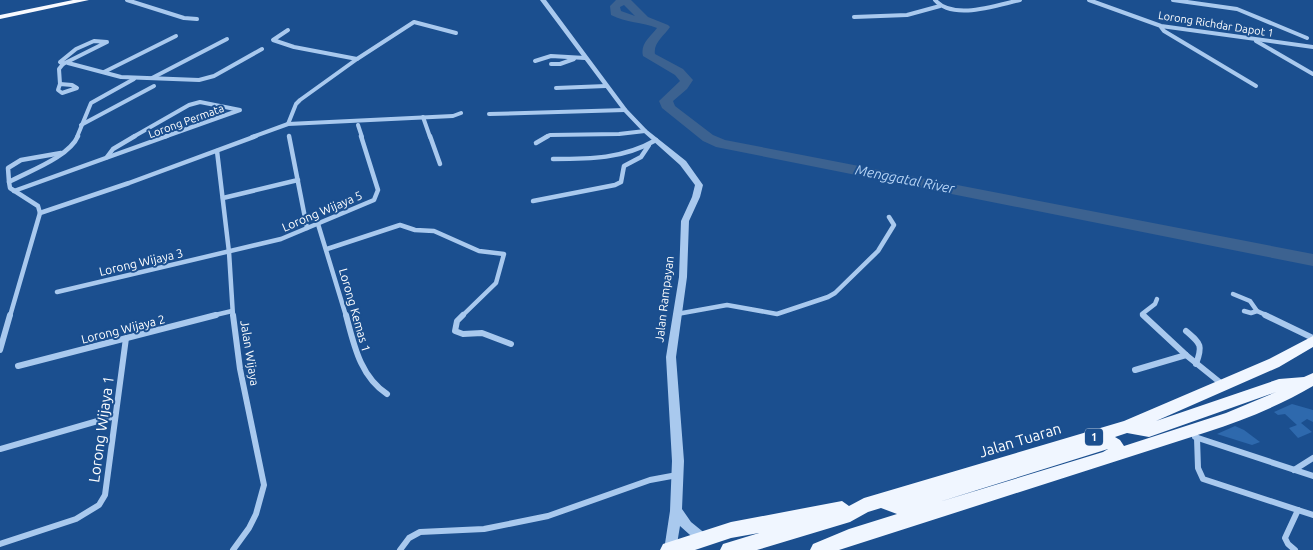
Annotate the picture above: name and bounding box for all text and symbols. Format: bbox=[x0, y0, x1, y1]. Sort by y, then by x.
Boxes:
street label: Lorong Richdar Dapot 1 bbox=[1157, 9, 1275, 39]
street label: Lorong Permata bbox=[147, 102, 225, 140]
water label: Menggatal River bbox=[854, 162, 957, 197]
street label: Lorong Wijaya 5 bbox=[280, 188, 364, 234]
street label: Lorong Wijaya 3 bbox=[98, 246, 184, 278]
street label: Jalan Rampayan bbox=[652, 255, 676, 343]
street label: Lorong Kemas 1 bbox=[337, 267, 373, 353]
street label: Lorong Wijaya 2 bbox=[80, 312, 166, 346]
street label: Jalan Wijaya bbox=[238, 319, 262, 387]
street label: Lorong Wijaya 1 bbox=[85, 375, 117, 483]
street label: Jalan Tuaran bbox=[977, 419, 1063, 461]
road number: 1 bbox=[1085, 428, 1103, 446]

